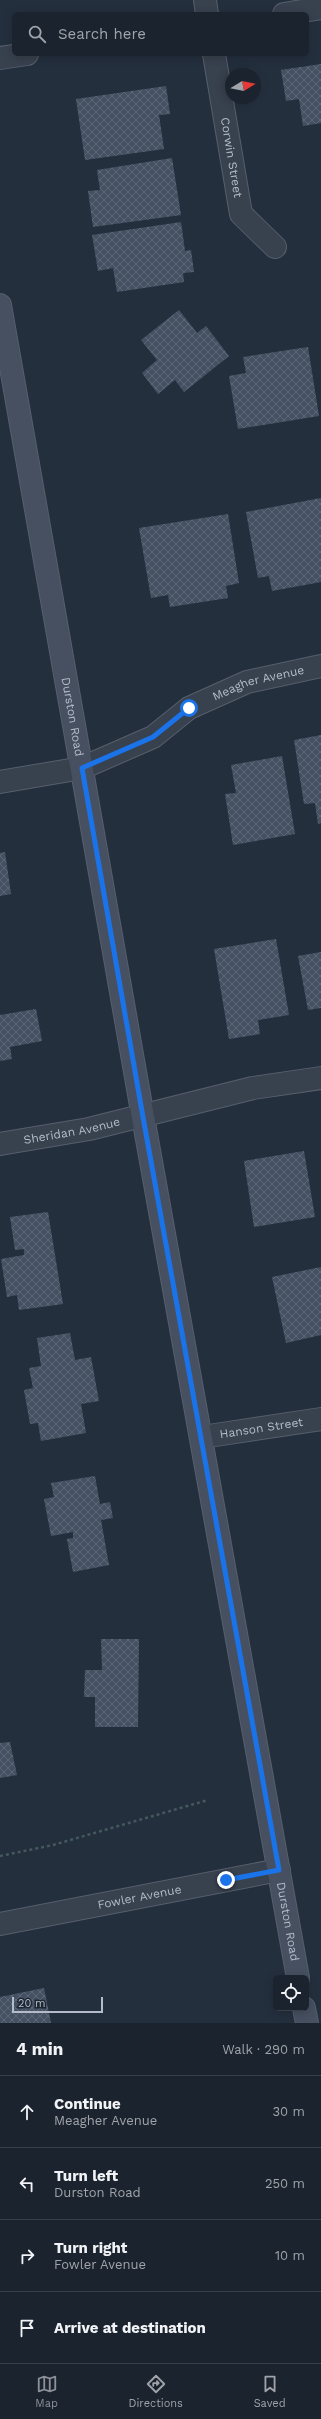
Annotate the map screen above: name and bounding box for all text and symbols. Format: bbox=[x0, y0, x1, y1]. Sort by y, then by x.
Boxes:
search box bbox=[12, 12, 309, 56]
icon: search bbox=[26, 23, 48, 45]
text: Search here bbox=[58, 25, 146, 43]
north arrow bbox=[225, 68, 261, 104]
street label: Corwin Street bbox=[218, 116, 245, 199]
street label: Meagher Avenue bbox=[210, 663, 305, 704]
street label: Durston Road bbox=[59, 676, 86, 757]
route start bbox=[180, 699, 198, 717]
street label: Sheridan Avenue bbox=[22, 1114, 122, 1147]
street label: Hanson Street bbox=[219, 1415, 304, 1441]
route end bbox=[217, 1871, 235, 1889]
street label: Durston Road bbox=[274, 1881, 302, 1962]
street label: Fowler Avenue bbox=[96, 1882, 183, 1912]
map controls bbox=[273, 1975, 309, 2011]
button: locate bbox=[273, 1975, 309, 2011]
scale bar bbox=[12, 1995, 103, 2014]
text: 20 m bbox=[18, 1997, 46, 2010]
text: 4 min bbox=[16, 2039, 63, 2059]
text: Walk · 290 m bbox=[222, 2042, 305, 2057]
text: Continue bbox=[54, 2095, 121, 2113]
icon: ahead bbox=[16, 2101, 38, 2123]
text: 30 m bbox=[273, 2104, 305, 2119]
text: Meagher Avenue bbox=[54, 2113, 157, 2128]
text: Turn left bbox=[54, 2167, 118, 2185]
icon: left bbox=[16, 2173, 38, 2195]
text: 250 m bbox=[265, 2176, 305, 2191]
text: Durston Road bbox=[54, 2185, 141, 2200]
text: Turn right bbox=[54, 2239, 127, 2257]
icon: right bbox=[16, 2245, 38, 2267]
text: 10 m bbox=[275, 2248, 305, 2263]
text: Fowler Avenue bbox=[54, 2257, 146, 2272]
icon: arrive bbox=[16, 2317, 38, 2339]
text: Arrive at destination bbox=[54, 2319, 206, 2337]
tab: Map bbox=[35, 2373, 58, 2410]
tab: Directions bbox=[129, 2373, 183, 2410]
tab: Saved bbox=[254, 2373, 286, 2410]

